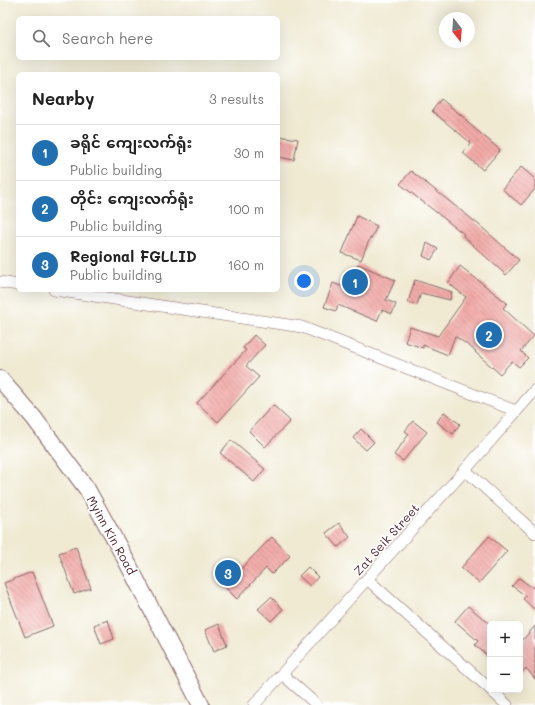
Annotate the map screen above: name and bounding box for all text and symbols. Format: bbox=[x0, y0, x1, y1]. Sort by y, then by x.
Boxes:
north arrow bbox=[439, 12, 475, 48]
search box bbox=[16, 16, 280, 60]
icon: search bbox=[30, 27, 52, 49]
text: Search here bbox=[62, 28, 153, 48]
text: Nearby bbox=[32, 87, 94, 109]
text: 3 results bbox=[209, 90, 264, 107]
text: ခရိုင် ကျေးလက်ရုံး bbox=[70, 132, 192, 152]
text: 1 bbox=[42, 144, 48, 161]
text: 30 m bbox=[234, 144, 264, 161]
text: Public building bbox=[70, 161, 162, 178]
text: တိုင်း ကျေးလက်ရုံး bbox=[70, 188, 194, 208]
text: 2 bbox=[41, 200, 49, 217]
text: 100 m bbox=[228, 200, 264, 217]
text: Public building bbox=[70, 217, 162, 234]
text: Regional FGLLID bbox=[70, 246, 197, 266]
text: 3 bbox=[41, 256, 49, 273]
text: 160 m bbox=[228, 256, 264, 273]
text: Public building bbox=[70, 266, 162, 283]
pin: 1 bbox=[342, 267, 368, 297]
your location bbox=[294, 271, 314, 291]
pin: 2 bbox=[476, 320, 502, 350]
street label: Myinn Kin Road bbox=[84, 493, 141, 578]
street label: Zat Seik Street bbox=[350, 500, 422, 578]
pin: 3 bbox=[215, 558, 241, 588]
map controls bbox=[487, 621, 523, 693]
button: + bbox=[487, 621, 523, 657]
button: − bbox=[487, 657, 523, 693]

